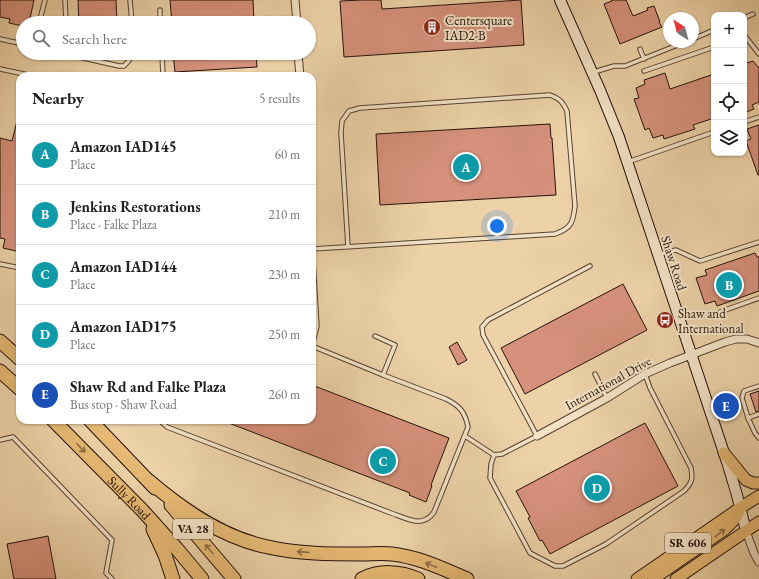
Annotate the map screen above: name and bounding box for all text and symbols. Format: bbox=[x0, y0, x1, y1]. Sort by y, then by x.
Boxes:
place label: Centersquare IAD2-B bbox=[445, 12, 512, 44]
north arrow bbox=[663, 12, 699, 48]
map controls bbox=[711, 12, 747, 156]
button: + bbox=[711, 12, 747, 48]
search box bbox=[16, 16, 316, 60]
building icon: Centersquare IAD2-B bbox=[422, 17, 442, 37]
icon: search bbox=[30, 27, 52, 49]
text: Search here bbox=[62, 29, 127, 48]
button: − bbox=[711, 48, 747, 84]
button: locate bbox=[711, 84, 747, 120]
text: Nearby bbox=[32, 87, 84, 109]
text: 5 results bbox=[259, 90, 300, 107]
button: layers bbox=[711, 120, 747, 156]
text: Amazon IAD145 bbox=[70, 137, 177, 156]
text: A bbox=[40, 146, 50, 163]
text: 60 m bbox=[275, 146, 300, 163]
pin: A bbox=[453, 152, 479, 182]
text: Place bbox=[70, 156, 96, 173]
text: Jenkins Restorations bbox=[70, 197, 201, 216]
text: B bbox=[41, 206, 49, 223]
text: 210 m bbox=[269, 206, 300, 223]
text: Place · Falke Plaza bbox=[70, 216, 157, 233]
your location bbox=[487, 216, 507, 236]
street label: Shaw Road bbox=[657, 234, 691, 293]
text: Amazon IAD144 bbox=[70, 257, 177, 276]
text: C bbox=[40, 266, 50, 283]
text: 230 m bbox=[269, 266, 300, 283]
pin: B bbox=[716, 270, 742, 300]
text: Place bbox=[70, 276, 96, 293]
place label: Shaw and International bbox=[678, 305, 744, 337]
bus stop icon: Shaw and International bbox=[655, 310, 675, 330]
text: Amazon IAD175 bbox=[70, 317, 177, 336]
text: D bbox=[40, 326, 50, 343]
text: 250 m bbox=[269, 326, 300, 343]
text: Place bbox=[70, 336, 96, 353]
street label: International Drive bbox=[562, 352, 654, 414]
text: Shaw Rd and Falke Plaza bbox=[70, 377, 226, 396]
text: E bbox=[41, 386, 49, 403]
text: 260 m bbox=[269, 386, 300, 403]
pin: E bbox=[713, 391, 739, 421]
text: Bus stop · Shaw Road bbox=[70, 396, 177, 413]
one-way arrow bbox=[76, 442, 85, 452]
pin: C bbox=[370, 446, 396, 476]
street label: Sully Road bbox=[104, 472, 155, 523]
pin: D bbox=[584, 473, 610, 503]
road number: VA 28 bbox=[173, 519, 213, 539]
one-way arrow bbox=[714, 529, 725, 537]
road number: SR 606 bbox=[665, 533, 711, 553]
one-way arrow bbox=[205, 544, 214, 554]
one-way arrow bbox=[297, 549, 310, 556]
one-way arrow bbox=[426, 560, 438, 568]

